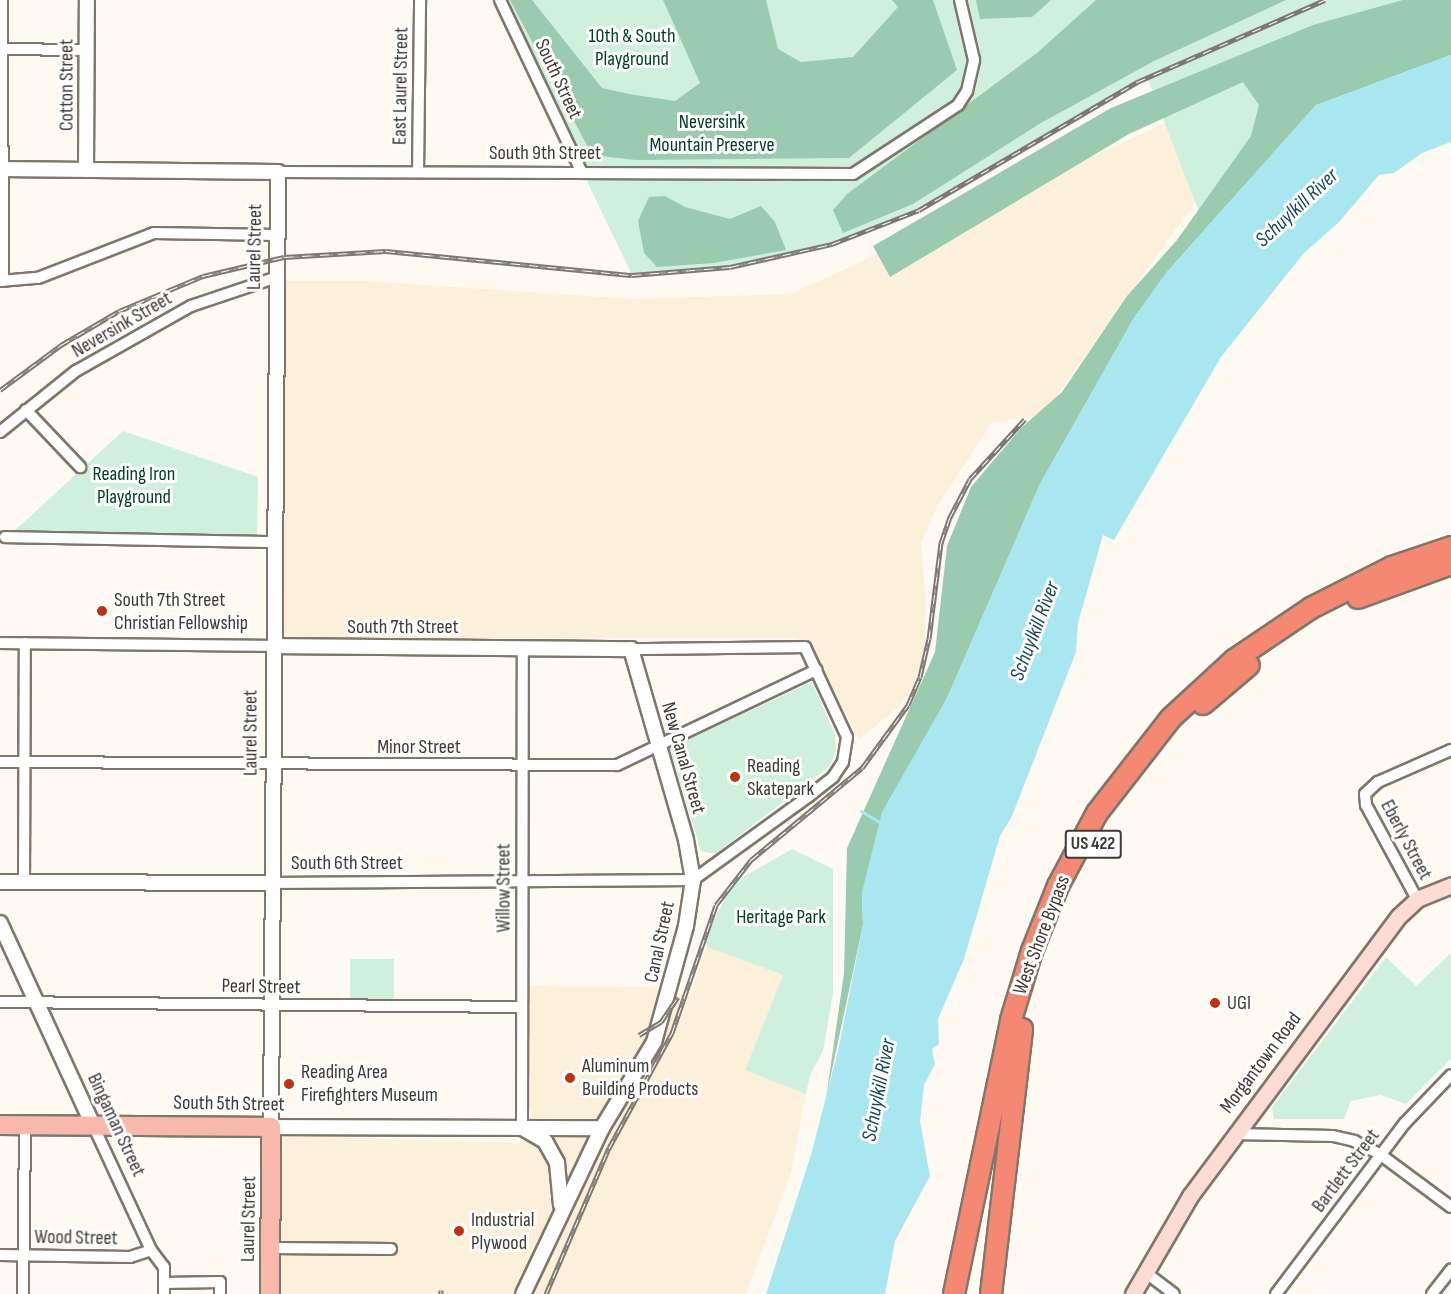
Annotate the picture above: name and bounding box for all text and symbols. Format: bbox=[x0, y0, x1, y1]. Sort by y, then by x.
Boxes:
park label: 10th & South Playground bbox=[589, 24, 675, 71]
street label: East Laurel Street bbox=[388, 27, 414, 145]
street label: South Street bbox=[529, 35, 587, 123]
street label: Cotton Street bbox=[55, 39, 79, 131]
park label: Neversink Mountain Preserve bbox=[649, 110, 775, 157]
street label: South 9th Street bbox=[489, 141, 601, 165]
water label: Schuylkill River bbox=[1250, 163, 1344, 253]
street label: Laurel Street bbox=[242, 204, 268, 290]
street label: Neversink Street bbox=[68, 287, 176, 363]
park label: Reading Iron Playground bbox=[93, 463, 175, 510]
water label: Schuylkill River bbox=[1005, 578, 1065, 684]
place label: South 7th Street Christian Fellowship bbox=[114, 588, 248, 635]
marker: South 7th Street Christian Fellowship bbox=[95, 604, 109, 618]
street label: South 7th Street bbox=[347, 615, 459, 639]
street label: Laurel Street bbox=[239, 690, 263, 776]
street label: New Canal Street bbox=[656, 699, 710, 817]
street label: Minor Street bbox=[377, 735, 461, 759]
place label: Reading Skatepark bbox=[747, 754, 814, 801]
marker: Reading Skatepark bbox=[728, 770, 742, 784]
street label: Eberly Street bbox=[1375, 796, 1437, 884]
road number: US 422 bbox=[1064, 829, 1122, 859]
street label: Willow Street bbox=[492, 844, 516, 932]
street label: South 6th Street bbox=[291, 851, 403, 875]
street label: West Shore Bypass bbox=[1008, 872, 1076, 998]
street label: Canal Street bbox=[640, 899, 680, 985]
park label: Heritage Park bbox=[736, 905, 826, 929]
street label: Pearl Street bbox=[221, 974, 301, 1000]
place label: UGI bbox=[1227, 991, 1251, 1015]
marker: UGI bbox=[1208, 996, 1222, 1010]
street label: Morgantown Road bbox=[1215, 1008, 1307, 1118]
water label: Schuylkill River bbox=[857, 1037, 901, 1143]
place label: Aluminum Building Products bbox=[582, 1054, 698, 1101]
place label: Reading Area Firefighters Museum bbox=[301, 1060, 438, 1107]
street label: Bingaman Street bbox=[82, 1070, 150, 1180]
marker: Aluminum Building Products bbox=[563, 1071, 577, 1085]
marker: Reading Area Firefighters Museum bbox=[282, 1077, 296, 1091]
street label: South 5th Street bbox=[173, 1091, 285, 1117]
street label: Bartlett Street bbox=[1307, 1125, 1385, 1217]
street label: Laurel Street bbox=[236, 1176, 262, 1262]
place label: Industrial Plywood bbox=[471, 1208, 534, 1255]
marker: Industrial Plywood bbox=[452, 1224, 466, 1238]
street label: Wood Street bbox=[34, 1225, 118, 1251]

